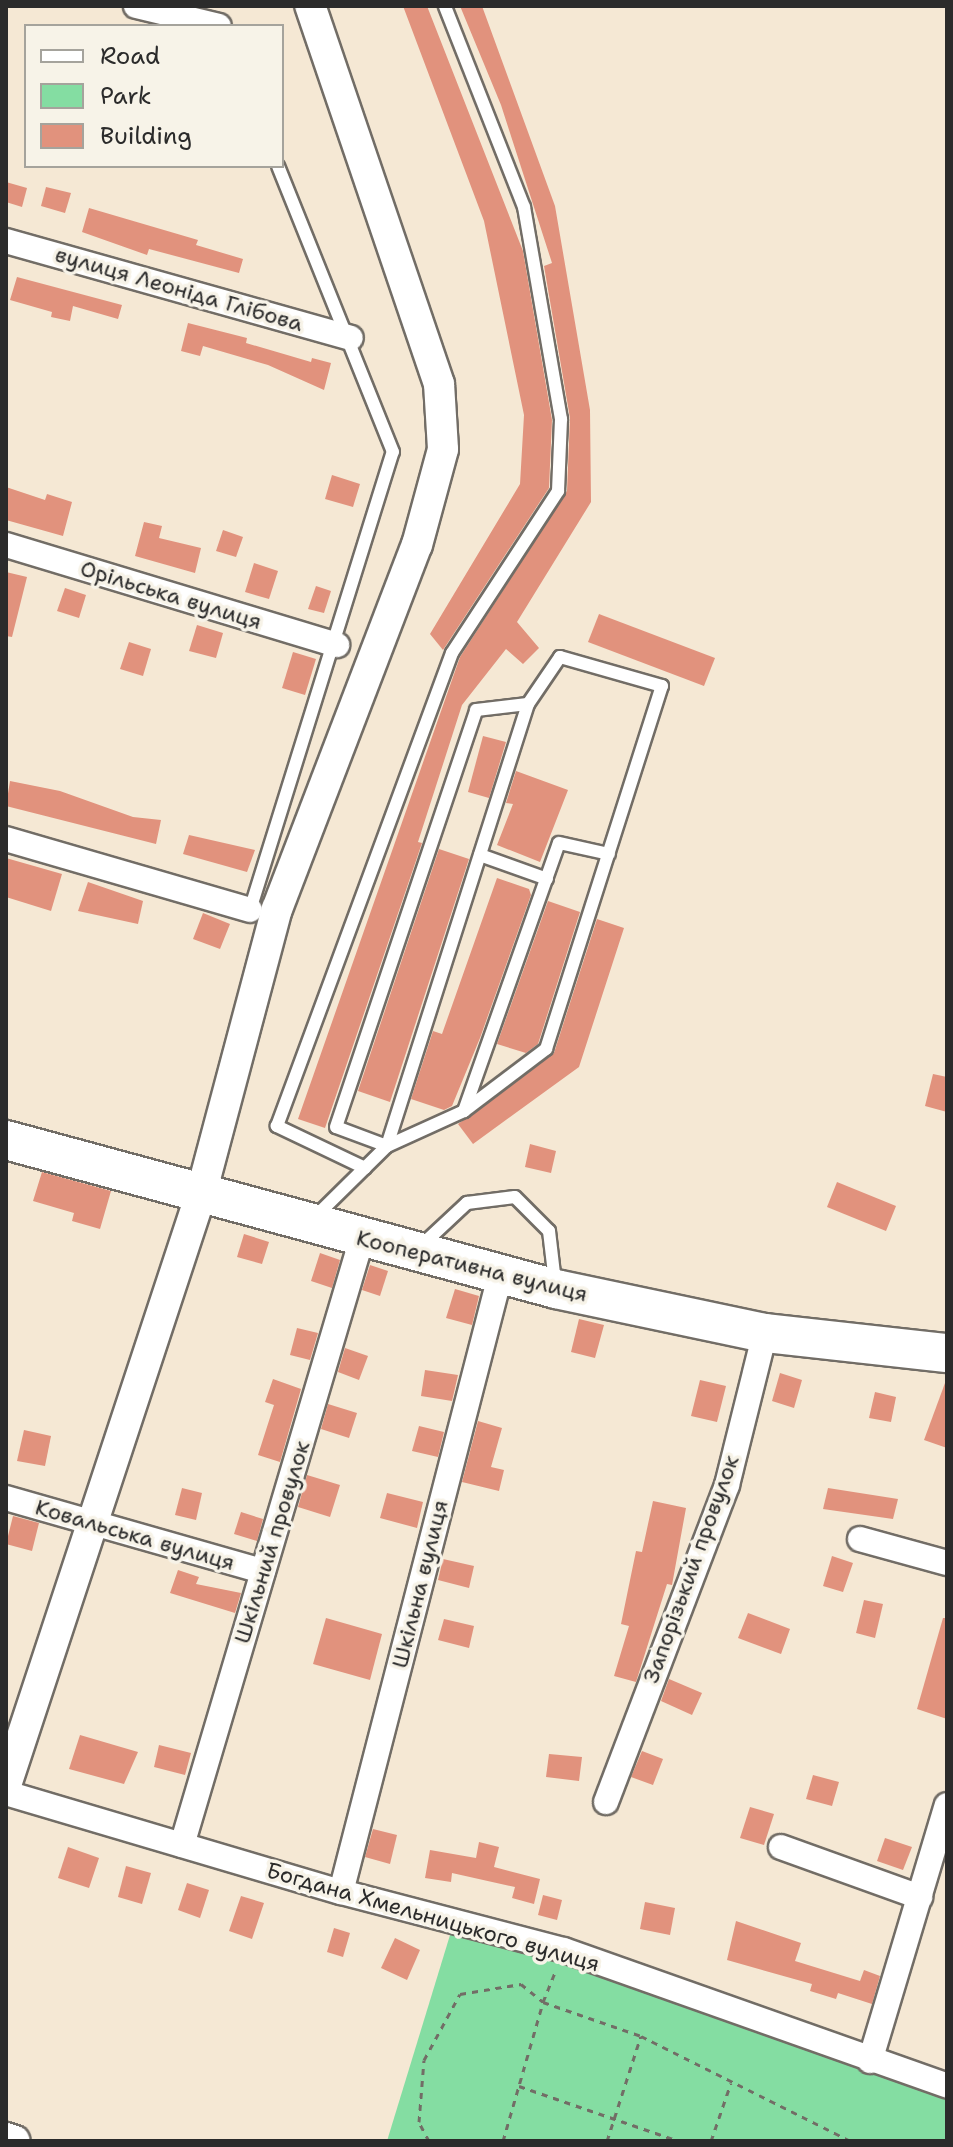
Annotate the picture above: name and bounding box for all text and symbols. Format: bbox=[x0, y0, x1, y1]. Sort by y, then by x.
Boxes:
legend bbox=[24, 24, 284, 168]
text: Road bbox=[100, 40, 160, 72]
text: Park bbox=[100, 80, 152, 112]
text: Building bbox=[100, 120, 192, 152]
street label: вулиця Леоніда Глібова bbox=[52, 241, 306, 337]
street label: Орільська вулиця bbox=[77, 555, 265, 635]
street label: Кооперативна вулиця bbox=[354, 1224, 590, 1308]
street label: Шкільний провулок bbox=[229, 1437, 315, 1647]
street label: Запорізький провулок bbox=[637, 1452, 745, 1686]
street label: Ковальська вулиця bbox=[32, 1494, 238, 1576]
street label: Шкільна вулиця bbox=[386, 1497, 454, 1671]
street label: Богдана Хмельницького вулиця bbox=[263, 1857, 603, 1977]

